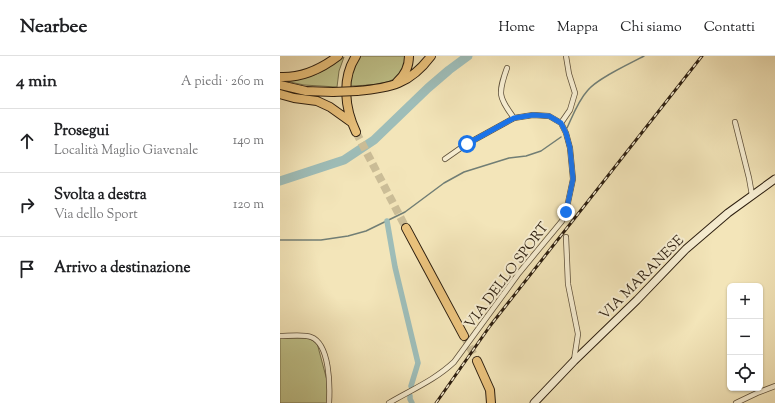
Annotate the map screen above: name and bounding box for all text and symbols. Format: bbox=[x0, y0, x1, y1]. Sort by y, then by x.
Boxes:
text: Nearbee bbox=[20, 14, 87, 41]
text: Home bbox=[498, 18, 535, 38]
text: Mappa bbox=[557, 18, 598, 38]
text: Chi siamo bbox=[620, 18, 682, 38]
text: Contatti bbox=[704, 18, 755, 38]
text: 4 min bbox=[16, 70, 57, 94]
text: A piedi · 260 m bbox=[181, 73, 264, 91]
text: Prosegui bbox=[54, 121, 109, 142]
icon: ahead bbox=[16, 130, 38, 152]
text: 140 m bbox=[233, 132, 264, 150]
route start bbox=[458, 135, 476, 153]
text: Località Maglio Giavenale bbox=[54, 142, 198, 160]
text: Svolta a destra bbox=[54, 185, 147, 206]
icon: right bbox=[16, 194, 38, 216]
text: 120 m bbox=[233, 196, 264, 214]
route end bbox=[557, 203, 575, 221]
text: Via dello Sport bbox=[54, 206, 138, 224]
street label: VIA DELLO SPORT bbox=[461, 219, 554, 334]
street label: VIA MARANESE bbox=[596, 231, 690, 325]
icon: arrive bbox=[16, 258, 38, 280]
text: Arrivo a destinazione bbox=[54, 258, 190, 279]
map controls bbox=[727, 283, 763, 391]
button: + bbox=[727, 283, 763, 319]
button: − bbox=[727, 319, 763, 355]
button: locate bbox=[727, 355, 763, 391]

